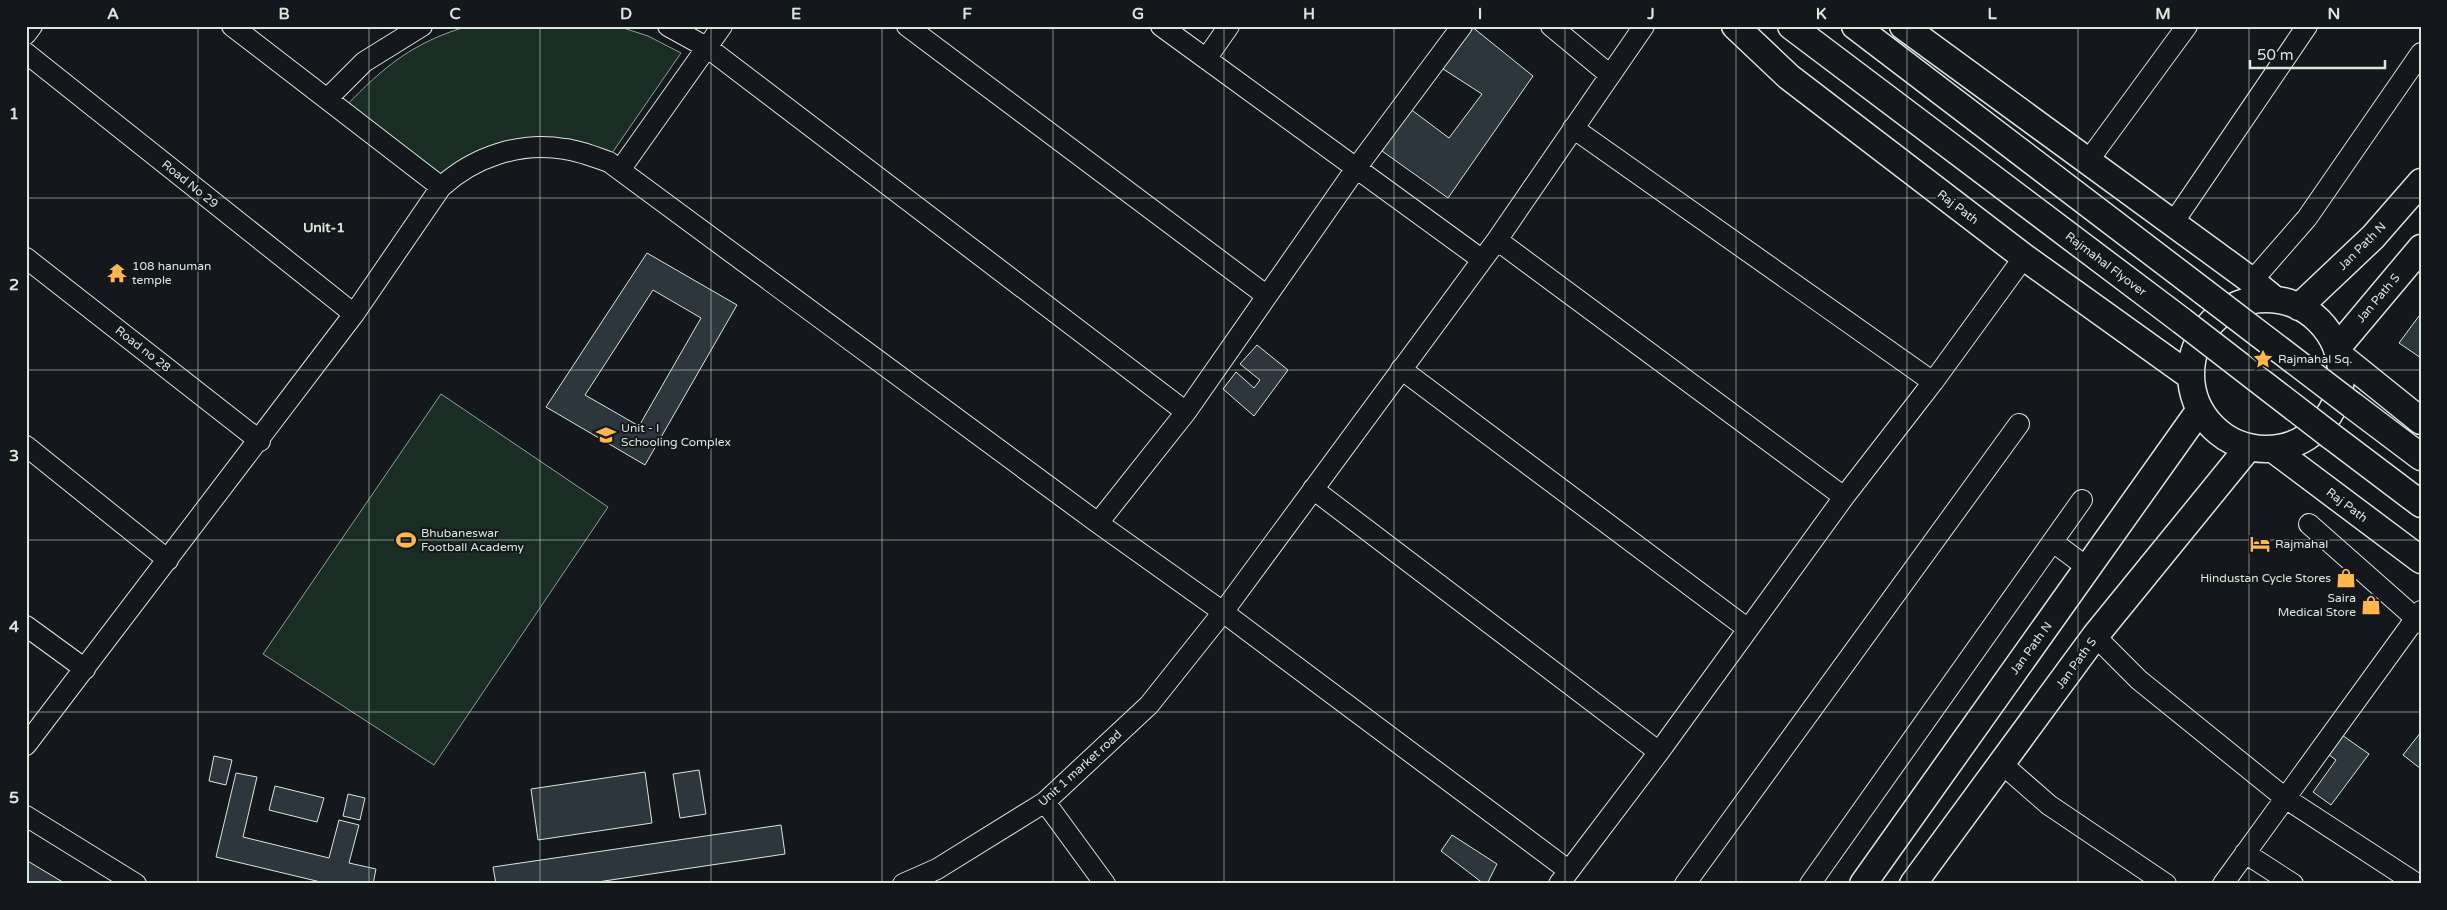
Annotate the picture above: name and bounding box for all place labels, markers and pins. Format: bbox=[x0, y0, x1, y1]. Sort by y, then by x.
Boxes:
place label: 108 hanuman temple bbox=[132, 259, 211, 287]
temple icon: 108 hanuman temple bbox=[106, 262, 128, 284]
place icon: Rajmahal Sq. bbox=[2252, 348, 2274, 370]
place label: Rajmahal Sq. bbox=[2278, 352, 2352, 366]
place label: Unit - I Schooling Complex bbox=[621, 421, 731, 449]
school or university icon: Unit - I Schooling Complex bbox=[595, 424, 617, 446]
place label: Bhubaneswar Football Academy bbox=[421, 526, 525, 554]
sports icon: Bhubaneswar Football Academy bbox=[395, 529, 417, 551]
hotel icon: Rajmahal bbox=[2249, 533, 2271, 555]
place label: Rajmahal bbox=[2275, 537, 2328, 551]
shop icon: Hindustan Cycle Stores bbox=[2335, 567, 2357, 589]
place label: Hindustan Cycle Stores bbox=[2200, 571, 2331, 585]
place label: Saira Medical Store bbox=[2278, 591, 2356, 619]
shop icon: Saira Medical Store bbox=[2360, 594, 2382, 616]

